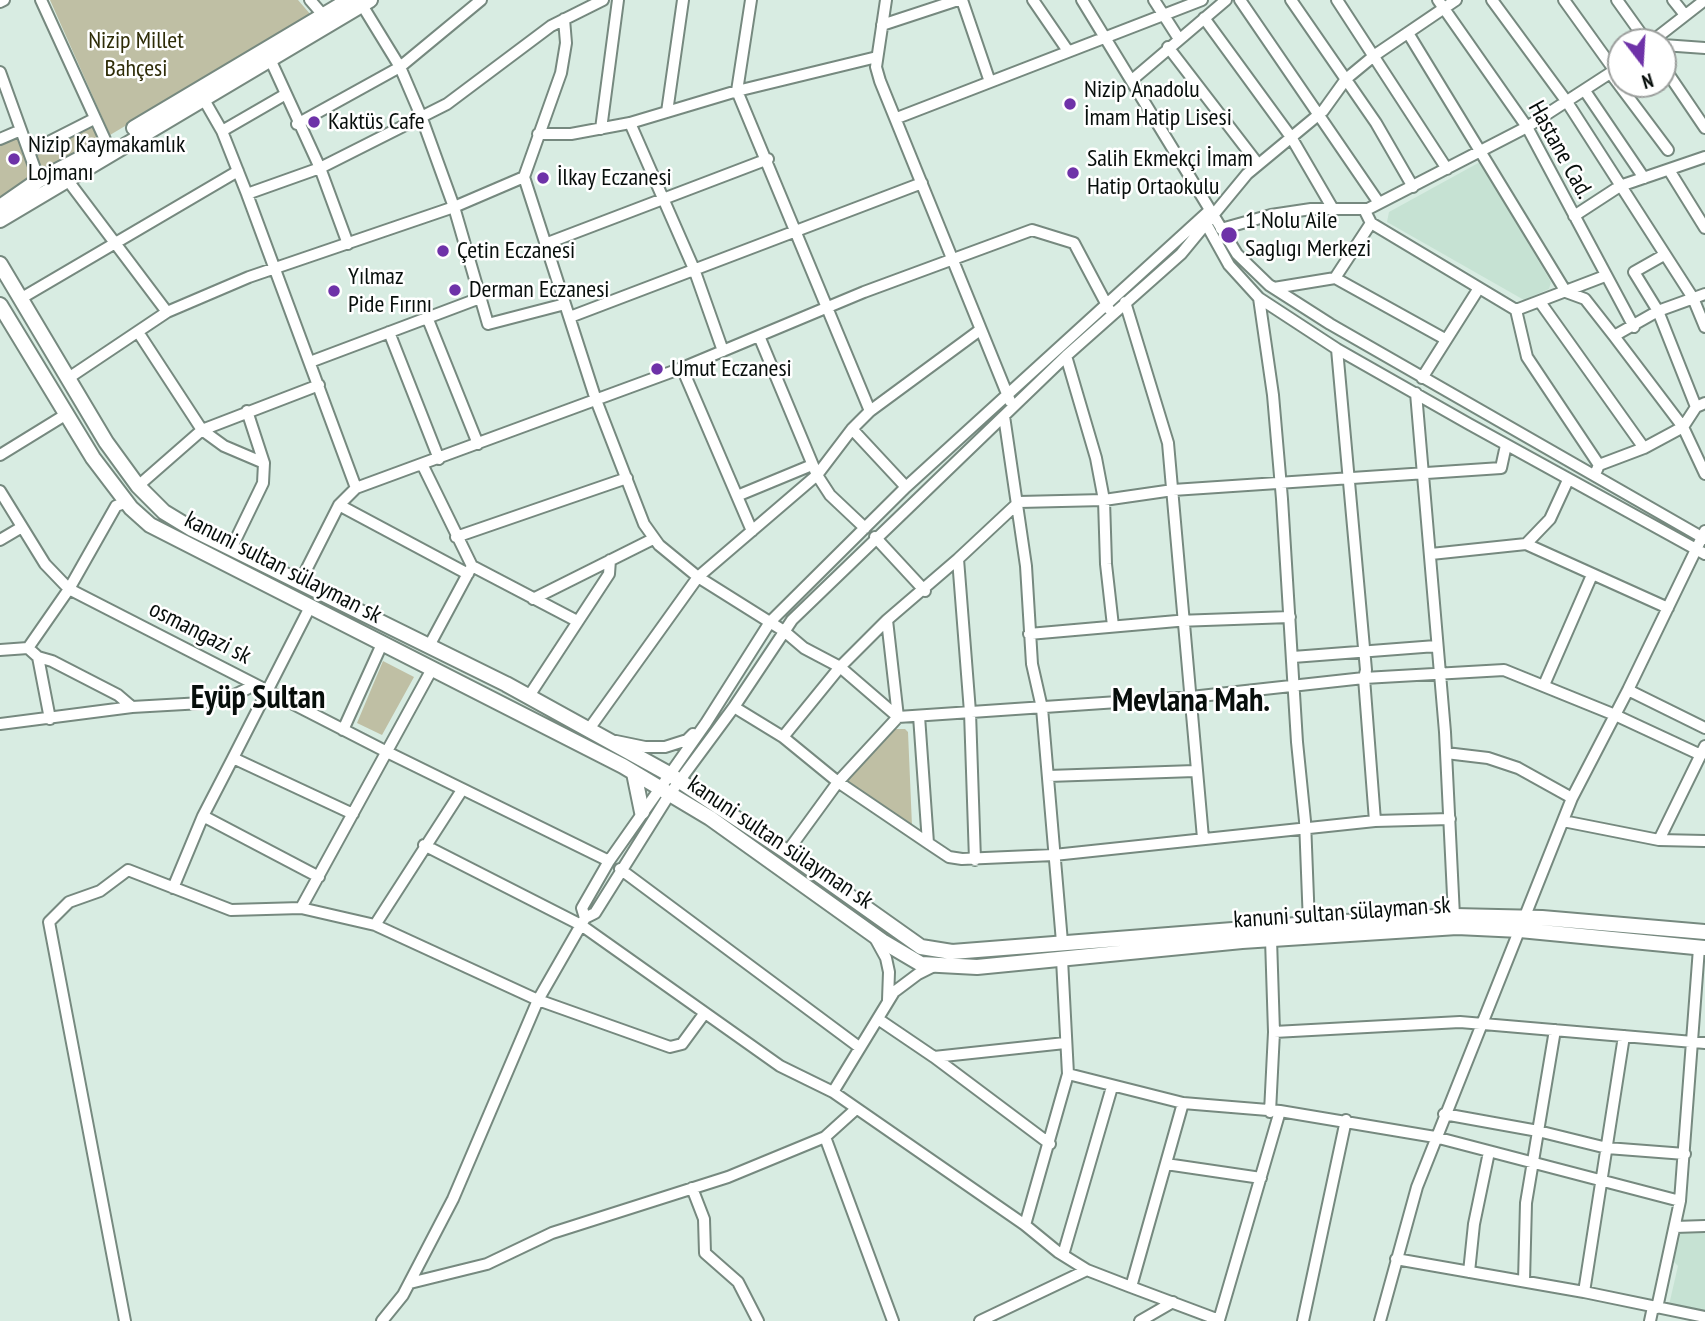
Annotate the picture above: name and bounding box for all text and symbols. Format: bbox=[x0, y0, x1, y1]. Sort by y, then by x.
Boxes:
park label: Nizip Millet Bahçesi bbox=[88, 27, 184, 83]
north arrow bbox=[1607, 28, 1677, 98]
text: N bbox=[1639, 68, 1656, 94]
place label: Nizip Anadolu İmam Hatip Lisesi bbox=[1084, 76, 1232, 132]
marker: Nizip Anadolu İmam Hatip Lisesi bbox=[1062, 96, 1078, 112]
street label: Hastane Cad. bbox=[1521, 96, 1599, 204]
place label: Kaktüs Cafe bbox=[328, 108, 425, 136]
marker: Kaktüs Cafe bbox=[306, 114, 322, 130]
place label: Nizip Kaymakamlık Lojmanı bbox=[28, 131, 185, 187]
place label: Salih Ekmekçi İmam Hatip Ortaokulu bbox=[1087, 145, 1253, 201]
marker: Nizip Kaymakamlık Lojmanı bbox=[6, 151, 22, 167]
place label: İlkay Eczanesi bbox=[557, 164, 672, 192]
marker: Salih Ekmekçi İmam Hatip Ortaokulu bbox=[1065, 165, 1081, 181]
marker: İlkay Eczanesi bbox=[535, 170, 551, 186]
place label: 1 Nolu Aile Saglıgı Merkezi bbox=[1245, 207, 1371, 263]
marker: 1 Nolu Aile Saglıgı Merkezi bbox=[1219, 225, 1239, 245]
place label: Çetin Eczanesi bbox=[457, 237, 575, 265]
marker: Çetin Eczanesi bbox=[435, 243, 451, 259]
place label: Yılmaz Pide Fırını bbox=[348, 263, 432, 319]
place label: Derman Eczanesi bbox=[469, 276, 609, 304]
marker: Derman Eczanesi bbox=[447, 282, 463, 298]
marker: Yılmaz Pide Fırını bbox=[326, 283, 342, 299]
place label: Umut Eczanesi bbox=[671, 355, 792, 383]
marker: Umut Eczanesi bbox=[649, 361, 665, 377]
street label: kanuni sultan sülayman sk bbox=[179, 506, 387, 630]
street label: osmangazi sk bbox=[144, 595, 256, 671]
district label: Eyüp Sultan bbox=[191, 680, 325, 718]
district label: Mevlana Mah. bbox=[1112, 683, 1270, 721]
street label: kanuni sultan sülayman sk bbox=[682, 770, 878, 916]
street label: kanuni sultan sülayman sk bbox=[1232, 891, 1452, 935]

